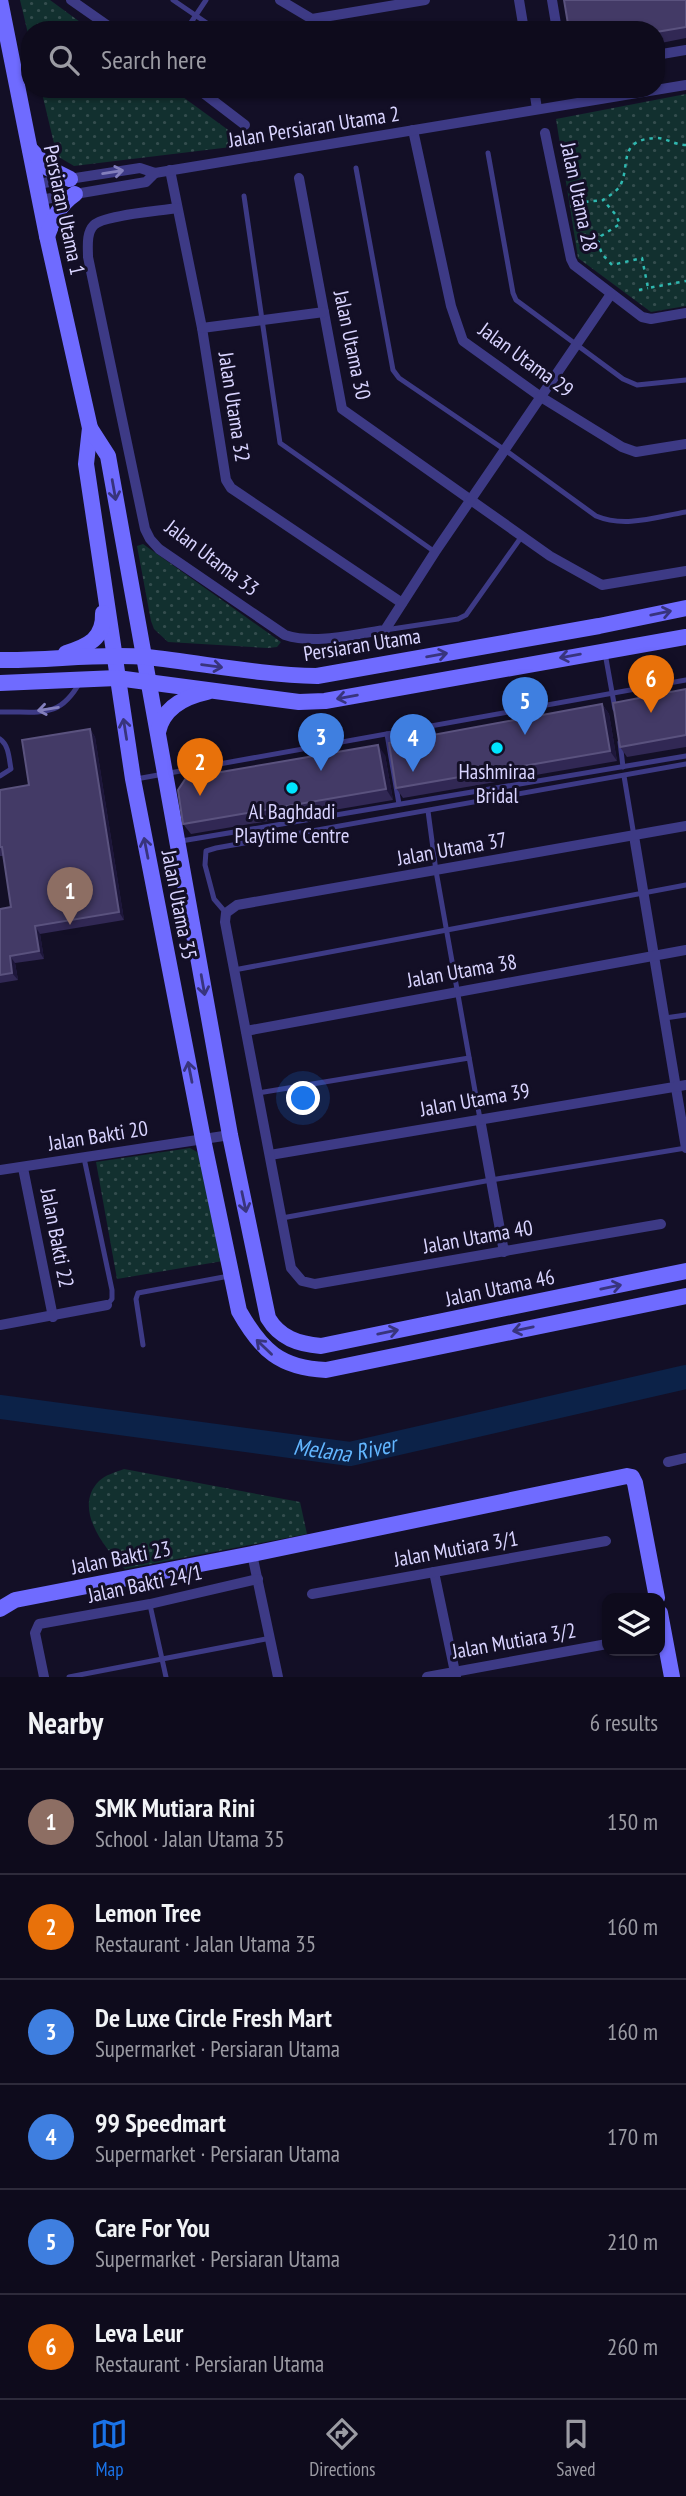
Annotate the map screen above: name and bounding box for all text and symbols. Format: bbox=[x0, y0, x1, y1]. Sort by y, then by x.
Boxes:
search box bbox=[21, 21, 665, 98]
icon: search bbox=[45, 41, 83, 79]
text: Search here bbox=[101, 43, 207, 76]
street label: Jalan Persiaran Utama 2 bbox=[226, 100, 401, 154]
street label: Jalan Utama 28 bbox=[555, 139, 604, 254]
street label: Persiaran Utama 1 bbox=[38, 142, 91, 277]
one-way arrow bbox=[101, 165, 124, 178]
street label: Jalan Utama 30 bbox=[328, 287, 377, 402]
street label: Jalan Utama 29 bbox=[473, 315, 579, 403]
street label: Jalan Utama 32 bbox=[212, 349, 257, 464]
one-way arrow bbox=[108, 478, 121, 501]
street label: Jalan Utama 33 bbox=[159, 513, 265, 602]
one-way arrow bbox=[649, 605, 672, 619]
street label: Persiaran Utama bbox=[301, 622, 422, 667]
one-way arrow bbox=[425, 647, 448, 661]
one-way arrow bbox=[559, 650, 582, 663]
pin: 6 bbox=[628, 655, 674, 713]
one-way arrow bbox=[201, 660, 223, 673]
pin: 5 bbox=[502, 677, 548, 735]
one-way arrow bbox=[336, 691, 359, 704]
one-way arrow bbox=[37, 703, 60, 716]
pin: 3 bbox=[298, 713, 344, 771]
pin: 4 bbox=[390, 714, 436, 772]
one-way arrow bbox=[118, 718, 131, 741]
pin: 2 bbox=[177, 738, 223, 796]
marker: Hashmiraa Bridal bbox=[489, 740, 505, 756]
place label: Hashmiraa Bridal bbox=[459, 758, 535, 809]
marker: Al Baghdadi Playtime Centre bbox=[284, 780, 300, 796]
place label: Al Baghdadi Playtime Centre bbox=[235, 798, 349, 849]
street label: Jalan Utama 37 bbox=[394, 826, 509, 872]
one-way arrow bbox=[139, 837, 153, 860]
street label: Jalan Utama 35 bbox=[155, 847, 203, 962]
pin: 1 bbox=[47, 867, 93, 925]
street label: Jalan Utama 38 bbox=[404, 948, 519, 994]
one-way arrow bbox=[197, 973, 210, 996]
one-way arrow bbox=[182, 1061, 196, 1084]
street label: Jalan Utama 39 bbox=[417, 1077, 532, 1123]
your location bbox=[286, 1081, 320, 1115]
street label: Jalan Bakti 20 bbox=[45, 1114, 150, 1157]
street label: Jalan Bakti 22 bbox=[34, 1185, 80, 1290]
one-way arrow bbox=[237, 1190, 251, 1213]
street label: Jalan Utama 40 bbox=[420, 1214, 535, 1260]
street label: Jalan Utama 46 bbox=[442, 1263, 557, 1312]
one-way arrow bbox=[599, 1279, 622, 1293]
one-way arrow bbox=[512, 1323, 535, 1337]
one-way arrow bbox=[376, 1325, 399, 1339]
one-way arrow bbox=[256, 1339, 273, 1356]
water label: Melana River bbox=[292, 1428, 402, 1468]
street label: Jalan Mutiara 3/1 bbox=[391, 1524, 520, 1573]
street label: Jalan Bakti 23 bbox=[68, 1535, 173, 1581]
street label: Jalan Bakti 24/1 bbox=[84, 1558, 205, 1609]
map controls bbox=[602, 1593, 665, 1656]
button: layers bbox=[602, 1593, 665, 1656]
street label: Jalan Mutiara 3/2 bbox=[449, 1616, 578, 1665]
text: Nearby bbox=[28, 1703, 103, 1742]
text: 6 results bbox=[590, 1708, 658, 1737]
text: SMK Mutiara Rini bbox=[95, 1791, 255, 1824]
text: 1 bbox=[46, 1807, 57, 1836]
text: 150 m bbox=[607, 1807, 658, 1836]
text: School · Jalan Utama 35 bbox=[95, 1824, 285, 1853]
text: Lemon Tree bbox=[95, 1896, 201, 1929]
text: 2 bbox=[46, 1912, 57, 1941]
text: 160 m bbox=[607, 1912, 658, 1941]
text: Restaurant · Jalan Utama 35 bbox=[95, 1929, 316, 1958]
text: De Luxe Circle Fresh Mart bbox=[95, 2001, 332, 2034]
text: 3 bbox=[46, 2017, 57, 2046]
text: 160 m bbox=[607, 2017, 658, 2046]
text: Supermarket · Persiaran Utama bbox=[95, 2034, 340, 2063]
text: 99 Speedmart bbox=[95, 2106, 226, 2139]
text: 4 bbox=[46, 2122, 57, 2151]
text: 170 m bbox=[607, 2122, 658, 2151]
text: Supermarket · Persiaran Utama bbox=[95, 2139, 340, 2168]
text: Care For You bbox=[95, 2211, 210, 2244]
text: 5 bbox=[46, 2227, 57, 2256]
text: 210 m bbox=[607, 2227, 658, 2256]
text: Supermarket · Persiaran Utama bbox=[95, 2244, 340, 2273]
text: Leva Leur bbox=[95, 2316, 183, 2349]
text: 6 bbox=[46, 2332, 57, 2361]
text: 260 m bbox=[607, 2332, 658, 2361]
text: Restaurant · Persiaran Utama bbox=[95, 2349, 324, 2378]
tab: Map bbox=[90, 2415, 128, 2481]
tab: Directions bbox=[309, 2415, 375, 2481]
tab: Saved bbox=[556, 2415, 596, 2481]

